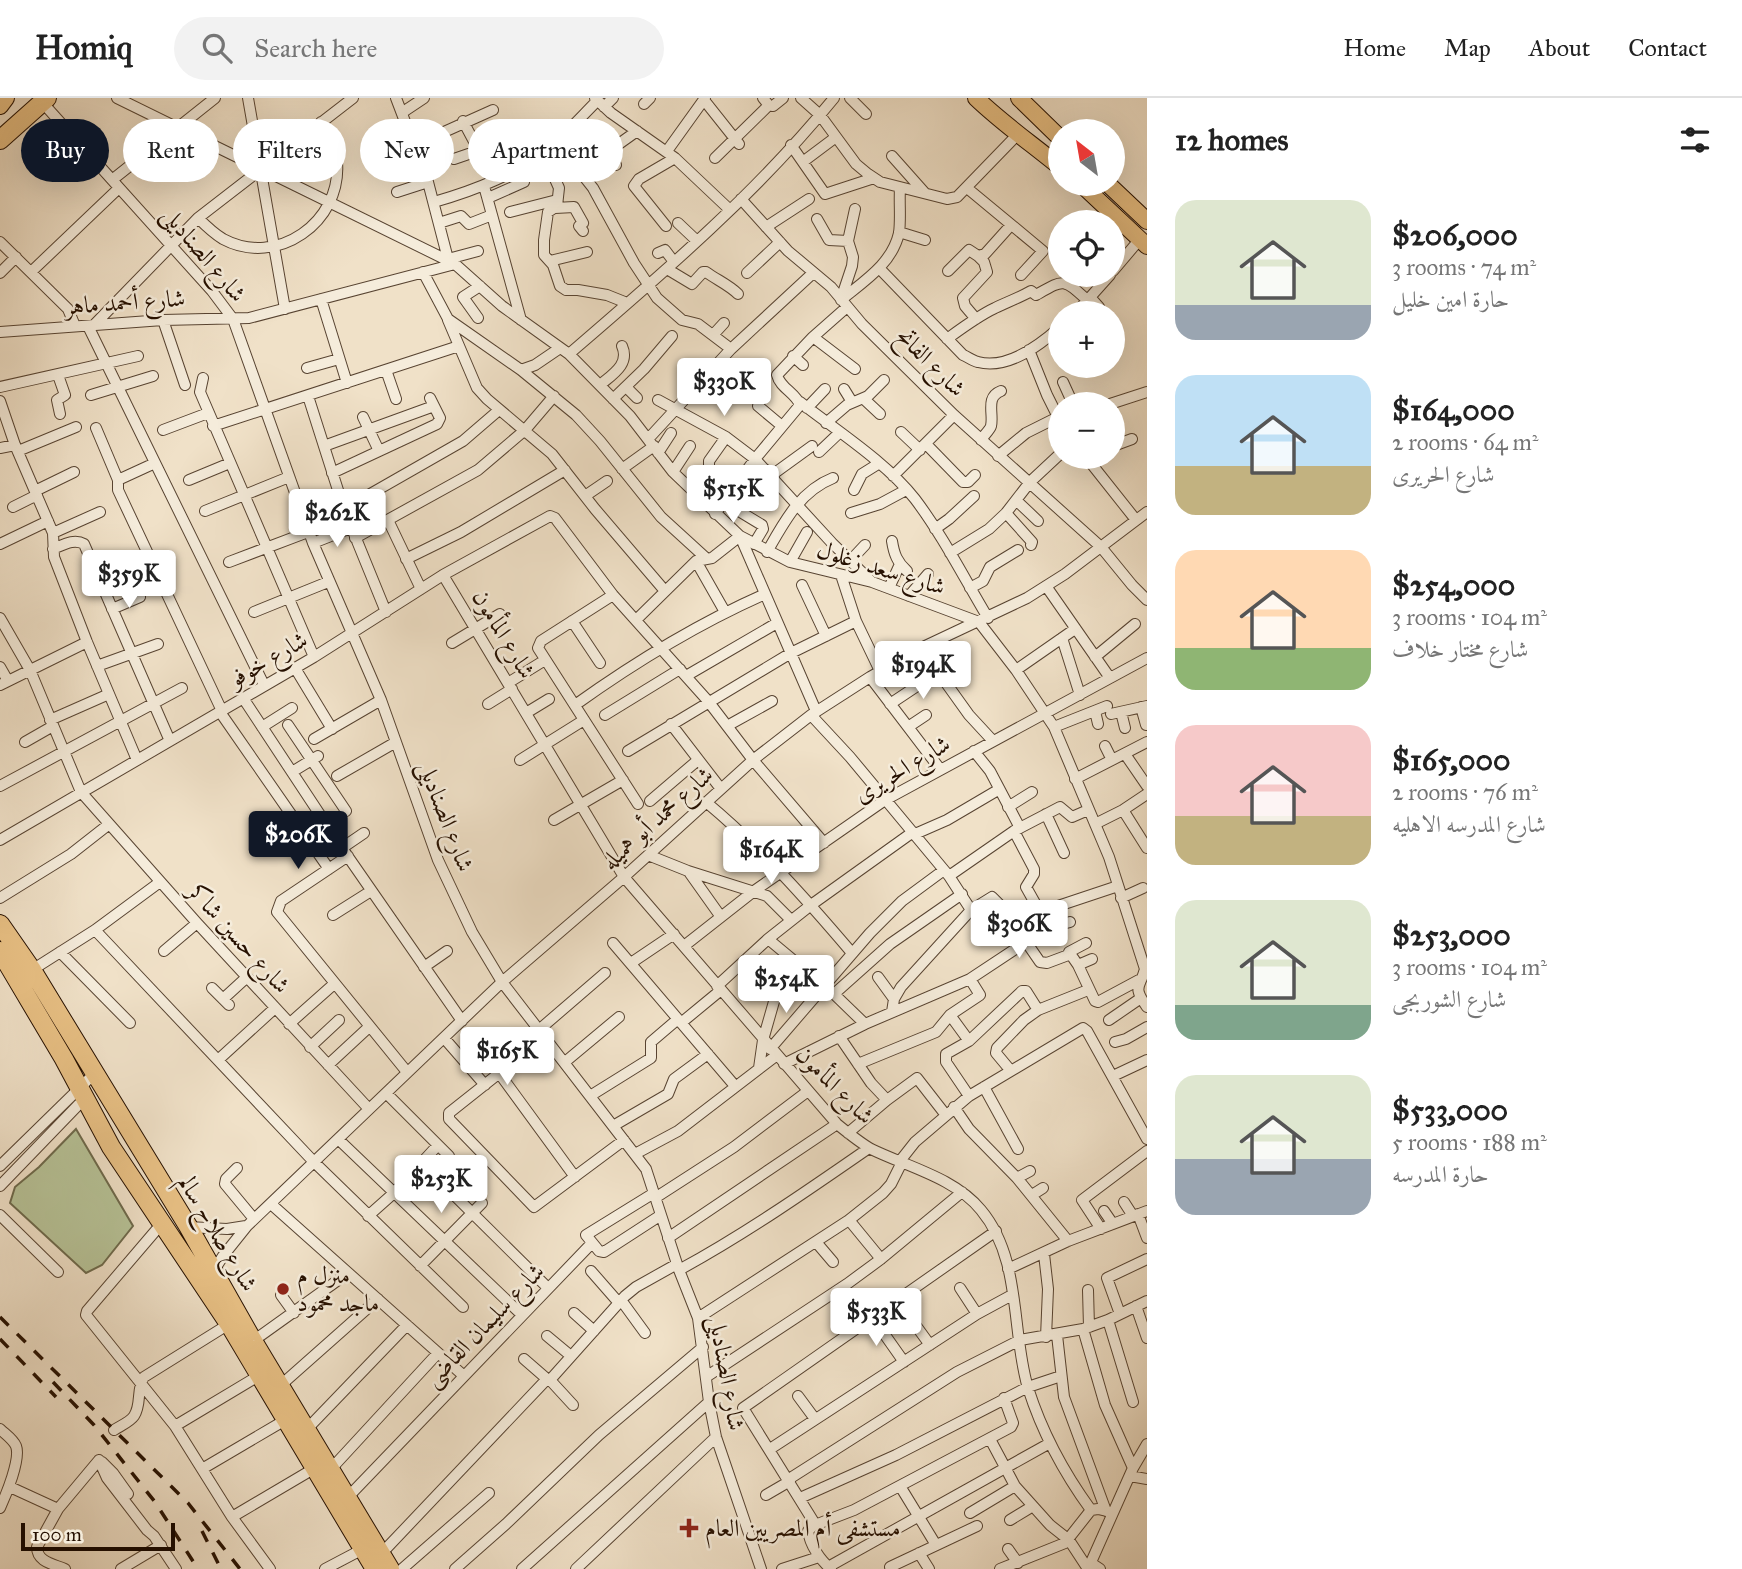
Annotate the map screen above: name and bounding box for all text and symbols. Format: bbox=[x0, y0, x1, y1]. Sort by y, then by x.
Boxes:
search box bbox=[174, 17, 664, 80]
text: Homiq bbox=[35, 28, 132, 68]
icon: search bbox=[198, 29, 236, 67]
text: Search here bbox=[254, 32, 377, 64]
text: Home bbox=[1343, 33, 1406, 63]
text: Map bbox=[1444, 33, 1491, 63]
text: About bbox=[1529, 33, 1590, 63]
text: Contact bbox=[1628, 33, 1707, 63]
chip: Buy bbox=[21, 119, 109, 182]
chip: Rent bbox=[123, 119, 219, 182]
chip: Filters bbox=[233, 119, 346, 182]
chip: New bbox=[360, 119, 454, 182]
chip: Apartment bbox=[468, 119, 623, 182]
north arrow bbox=[1048, 119, 1125, 196]
map controls bbox=[1048, 119, 1125, 469]
icon: filters bbox=[1676, 121, 1714, 159]
text: 12 homes bbox=[1175, 122, 1288, 158]
street label: شارع الصناديلى bbox=[151, 200, 253, 311]
button: locate bbox=[1048, 210, 1125, 287]
text: $206,000 bbox=[1392, 217, 1518, 253]
icon: home bbox=[1231, 228, 1315, 312]
text: 3 rooms · 74 m² bbox=[1392, 253, 1536, 281]
street label: شارع أحمد ماهر bbox=[61, 281, 186, 326]
text: حارة امين خليل bbox=[1392, 285, 1509, 313]
button: + bbox=[1048, 301, 1125, 378]
street label: شارع الفاتح bbox=[886, 321, 972, 407]
pin: $330K bbox=[675, 358, 773, 418]
text: $330K bbox=[693, 367, 755, 395]
button: − bbox=[1048, 392, 1125, 469]
text: $164,000 bbox=[1392, 392, 1515, 428]
icon: home bbox=[1231, 403, 1315, 487]
text: 2 rooms · 64 m² bbox=[1392, 428, 1538, 456]
text: شارع الحريرى bbox=[1392, 460, 1495, 488]
pin: $515K bbox=[684, 466, 782, 525]
text: $515K bbox=[703, 474, 763, 502]
pin: $262K bbox=[288, 490, 386, 549]
text: $262K bbox=[305, 498, 369, 526]
street label: شارع سعد زغلول bbox=[812, 534, 949, 607]
pin: $359K bbox=[80, 550, 178, 610]
text: $359K bbox=[98, 559, 160, 587]
text: $254,000 bbox=[1392, 567, 1515, 603]
icon: home bbox=[1231, 578, 1315, 662]
street label: شارع المأمون bbox=[461, 583, 544, 687]
text: 3 rooms · 104 m² bbox=[1392, 603, 1547, 631]
street label: شارع خوفو bbox=[221, 624, 315, 699]
text: شارع مختار خلاف bbox=[1392, 635, 1528, 663]
pin: $194K bbox=[874, 642, 972, 701]
text: $194K bbox=[891, 650, 955, 678]
street label: شارع الحريرى bbox=[848, 729, 958, 814]
text: $165,000 bbox=[1392, 742, 1510, 778]
icon: home bbox=[1231, 753, 1315, 837]
street label: شارع الصناديلى bbox=[407, 756, 481, 877]
street label: شارع محمد أبو هميله bbox=[593, 758, 723, 880]
text: 2 rooms · 76 m² bbox=[1392, 778, 1538, 806]
text: شارع المدرسه الاهليه bbox=[1392, 810, 1546, 838]
pin: $206K bbox=[249, 812, 347, 871]
text: $206K bbox=[265, 820, 331, 848]
pin: $164K bbox=[722, 826, 820, 886]
text: $164K bbox=[739, 835, 803, 863]
street label: شارع حسين شاكر bbox=[176, 874, 297, 1003]
pin: $306K bbox=[970, 900, 1068, 960]
text: $306K bbox=[987, 909, 1051, 937]
text: $253,000 bbox=[1392, 917, 1511, 953]
icon: home bbox=[1231, 928, 1315, 1012]
text: 3 rooms · 104 m² bbox=[1392, 953, 1547, 981]
pin: $254K bbox=[737, 956, 835, 1015]
text: $254K bbox=[754, 964, 818, 992]
text: شارع الشوربجى bbox=[1392, 985, 1506, 1013]
pin: $165K bbox=[458, 1028, 556, 1087]
text: $165K bbox=[476, 1036, 538, 1064]
street label: شارع المأمون bbox=[786, 1038, 882, 1134]
text: $533,000 bbox=[1392, 1092, 1508, 1128]
icon: home bbox=[1231, 1103, 1315, 1187]
text: 5 rooms · 188 m² bbox=[1392, 1128, 1547, 1156]
pin: $253K bbox=[392, 1156, 490, 1215]
text: حارة المدرسه bbox=[1392, 1160, 1489, 1188]
text: $253K bbox=[410, 1164, 472, 1192]
street label: شارع صلاح سالم bbox=[166, 1169, 265, 1300]
street label: شارع سليمان القاضى bbox=[417, 1257, 554, 1397]
place label: منزل م ماجد محمود bbox=[297, 1260, 379, 1318]
marker: منزل م ماجد محمود bbox=[275, 1281, 291, 1297]
pin: $533K bbox=[827, 1288, 925, 1348]
text: $533K bbox=[846, 1297, 906, 1325]
street label: شارع الصناديلى bbox=[697, 1313, 752, 1434]
place label: مستشفى أم المصريين العام bbox=[705, 1511, 901, 1549]
marker: مستشفى أم المصريين العام bbox=[679, 1518, 699, 1538]
scale bar bbox=[21, 1520, 175, 1552]
text: 100 m bbox=[32, 1523, 82, 1546]

